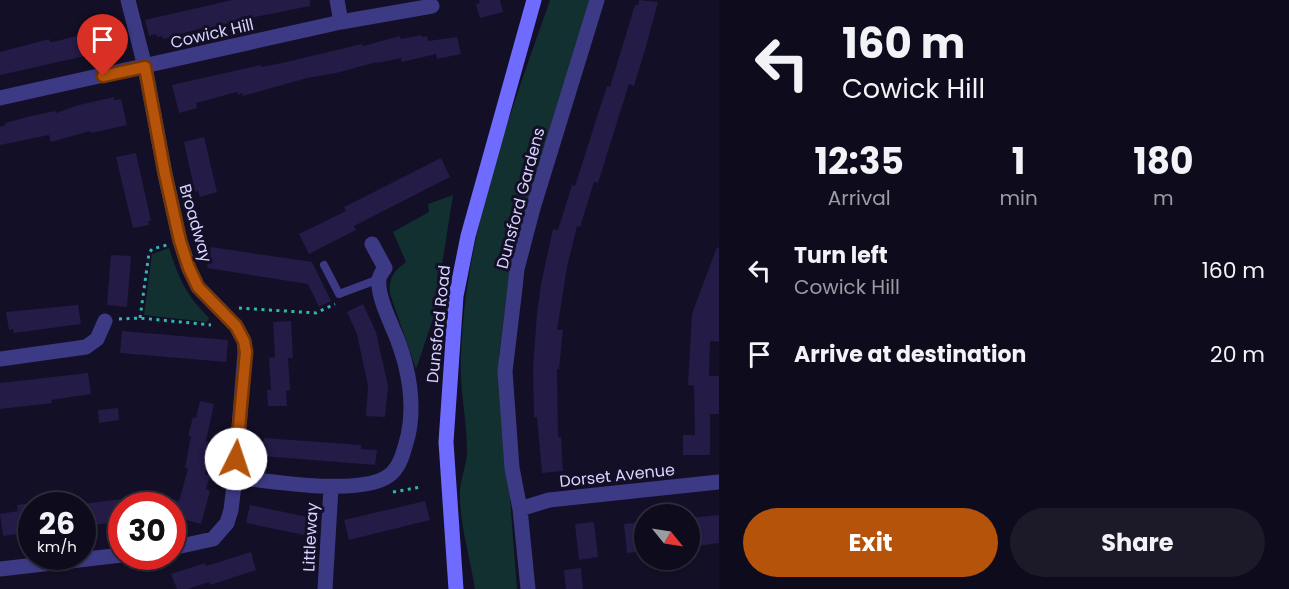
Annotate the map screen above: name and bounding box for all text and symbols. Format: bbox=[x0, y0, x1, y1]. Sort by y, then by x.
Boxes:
street label: Cowick Hill bbox=[168, 13, 256, 54]
pin bbox=[77, 14, 128, 76]
text: 160 m bbox=[842, 14, 965, 73]
icon: arrive bbox=[86, 23, 119, 56]
icon: left bbox=[743, 24, 821, 102]
text: Cowick Hill bbox=[842, 70, 985, 107]
street label: Dunsford Gardens bbox=[491, 125, 550, 271]
text: 12:35 bbox=[814, 136, 904, 187]
text: 1 bbox=[1012, 136, 1025, 187]
text: 180 bbox=[1133, 136, 1194, 187]
street label: Broadway bbox=[173, 181, 218, 265]
text: Arrival bbox=[828, 184, 891, 212]
text: min bbox=[999, 184, 1038, 212]
text: m bbox=[1153, 184, 1174, 212]
text: Turn left bbox=[794, 240, 888, 271]
icon: left bbox=[743, 254, 776, 287]
text: 160 m bbox=[1202, 255, 1265, 286]
street label: Dunsford Road bbox=[421, 264, 456, 384]
text: Cowick Hill bbox=[794, 273, 900, 301]
icon: arrive bbox=[743, 338, 776, 371]
text: Arrive at destination bbox=[794, 339, 1026, 370]
text: 20 m bbox=[1210, 339, 1265, 370]
position arrow bbox=[204, 427, 268, 491]
street label: Dorset Avenue bbox=[558, 458, 676, 493]
speed limit sign: 30 bbox=[108, 492, 186, 570]
text: 26 bbox=[39, 502, 75, 545]
street label: Littleway bbox=[297, 502, 324, 572]
north arrow bbox=[634, 504, 700, 570]
map controls bbox=[634, 504, 700, 570]
button: Exit bbox=[743, 508, 998, 577]
button: Share bbox=[1010, 508, 1265, 577]
text: km/h bbox=[37, 536, 77, 557]

